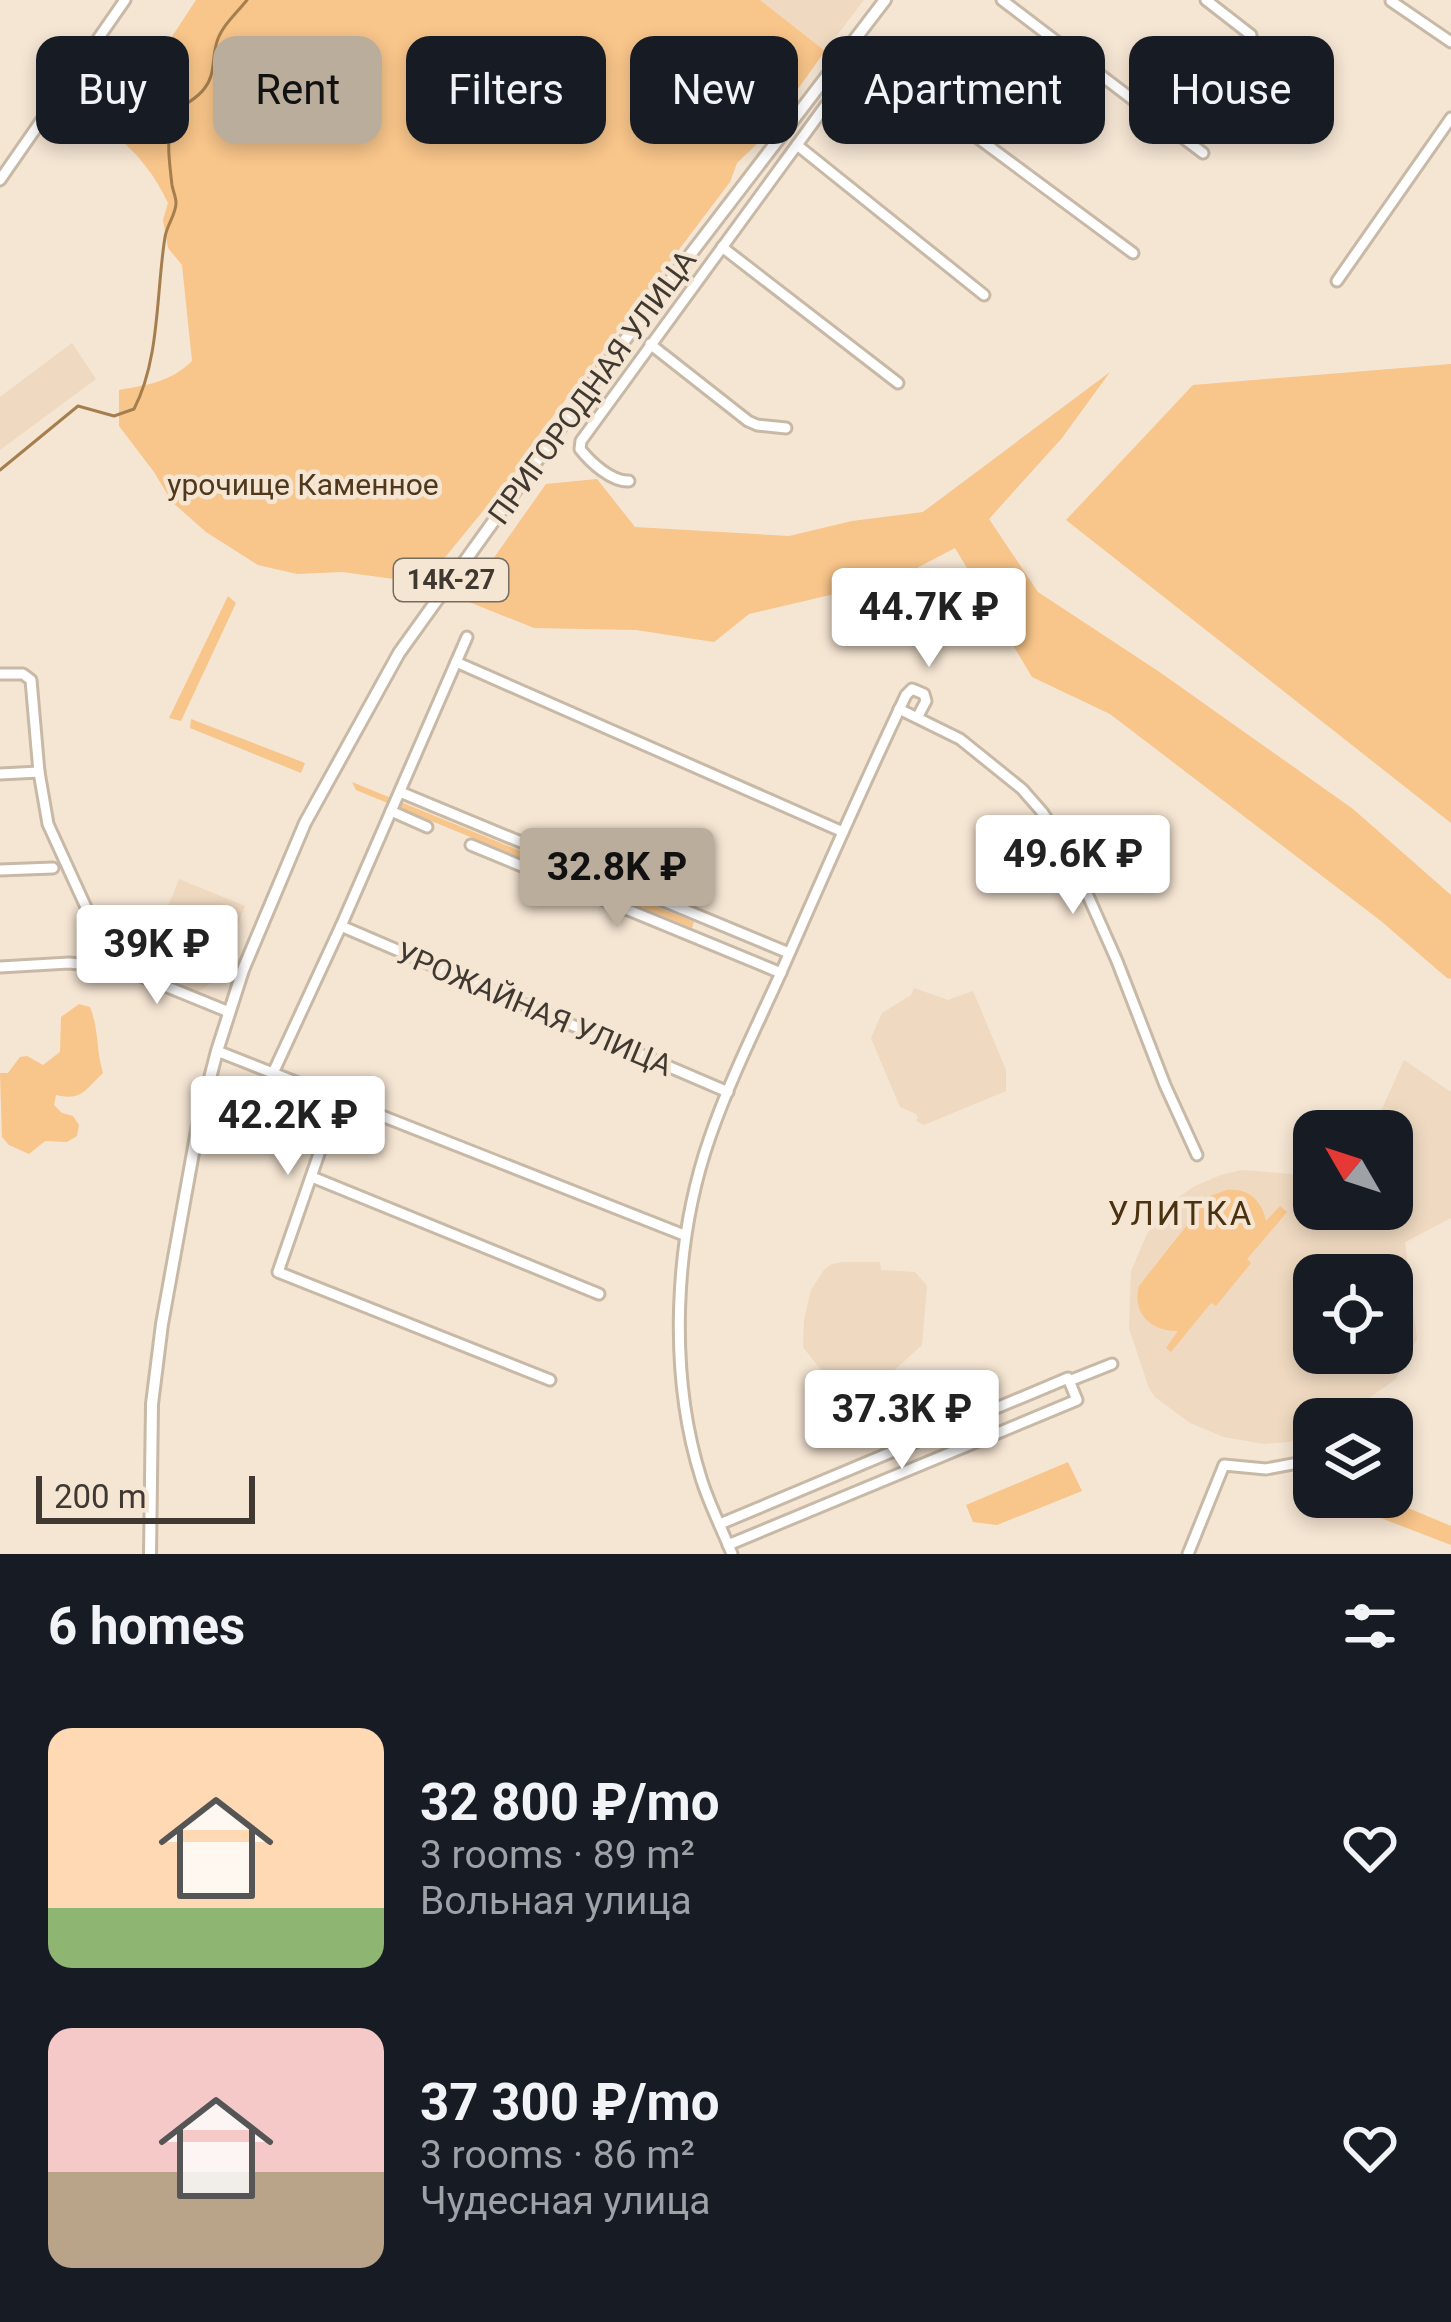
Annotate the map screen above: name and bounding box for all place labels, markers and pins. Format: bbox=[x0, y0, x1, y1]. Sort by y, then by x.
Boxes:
pin: 44.7K ₽ bbox=[818, 568, 1040, 670]
pin: 49.6K ₽ bbox=[962, 815, 1184, 917]
pin: 32.8K ₽ bbox=[506, 828, 728, 930]
pin: 39K ₽ bbox=[73, 905, 241, 1007]
pin: 42.2K ₽ bbox=[177, 1076, 399, 1178]
pin: 37.3K ₽ bbox=[791, 1370, 1013, 1472]

